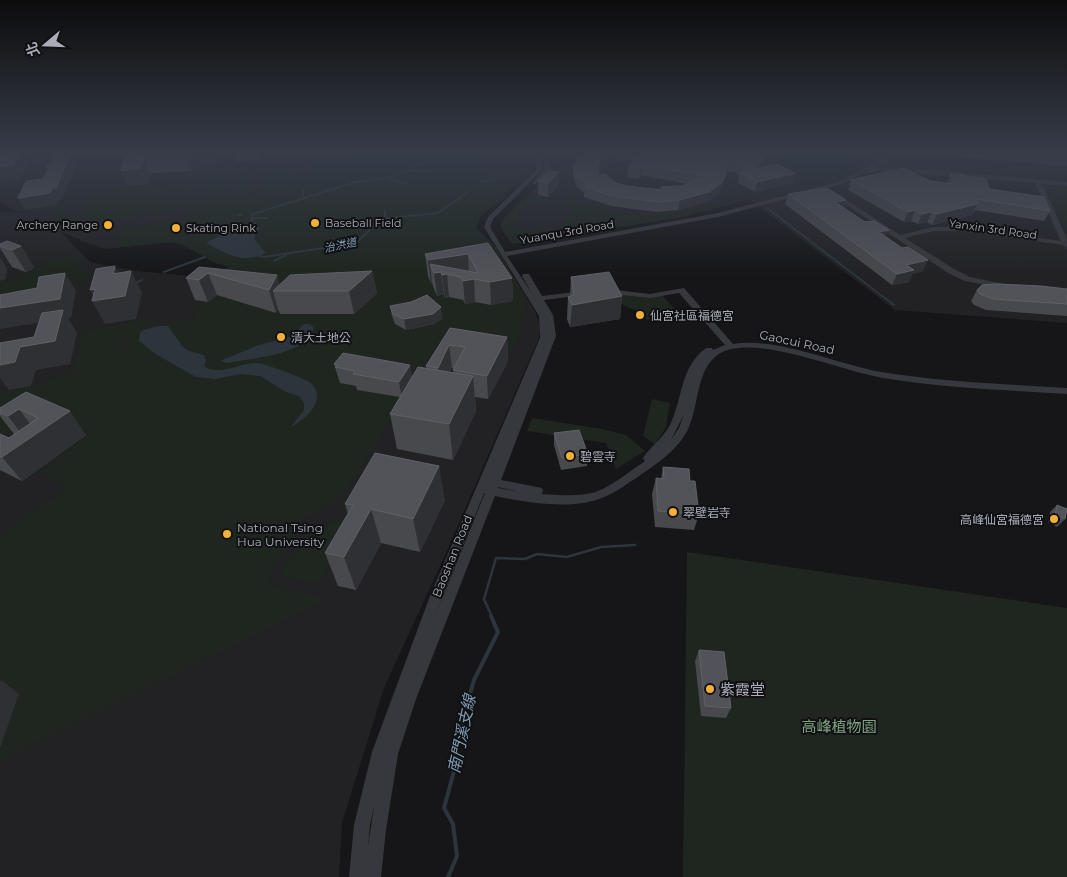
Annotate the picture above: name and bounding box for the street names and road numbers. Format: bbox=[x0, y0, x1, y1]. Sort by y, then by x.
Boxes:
street label: Yanxin 3rd Road bbox=[948, 216, 1038, 242]
street label: Yuanqu 3rd Road bbox=[519, 217, 615, 247]
street label: Gaocui Road bbox=[758, 327, 836, 357]
street label: Baoshan Road bbox=[429, 513, 475, 599]

